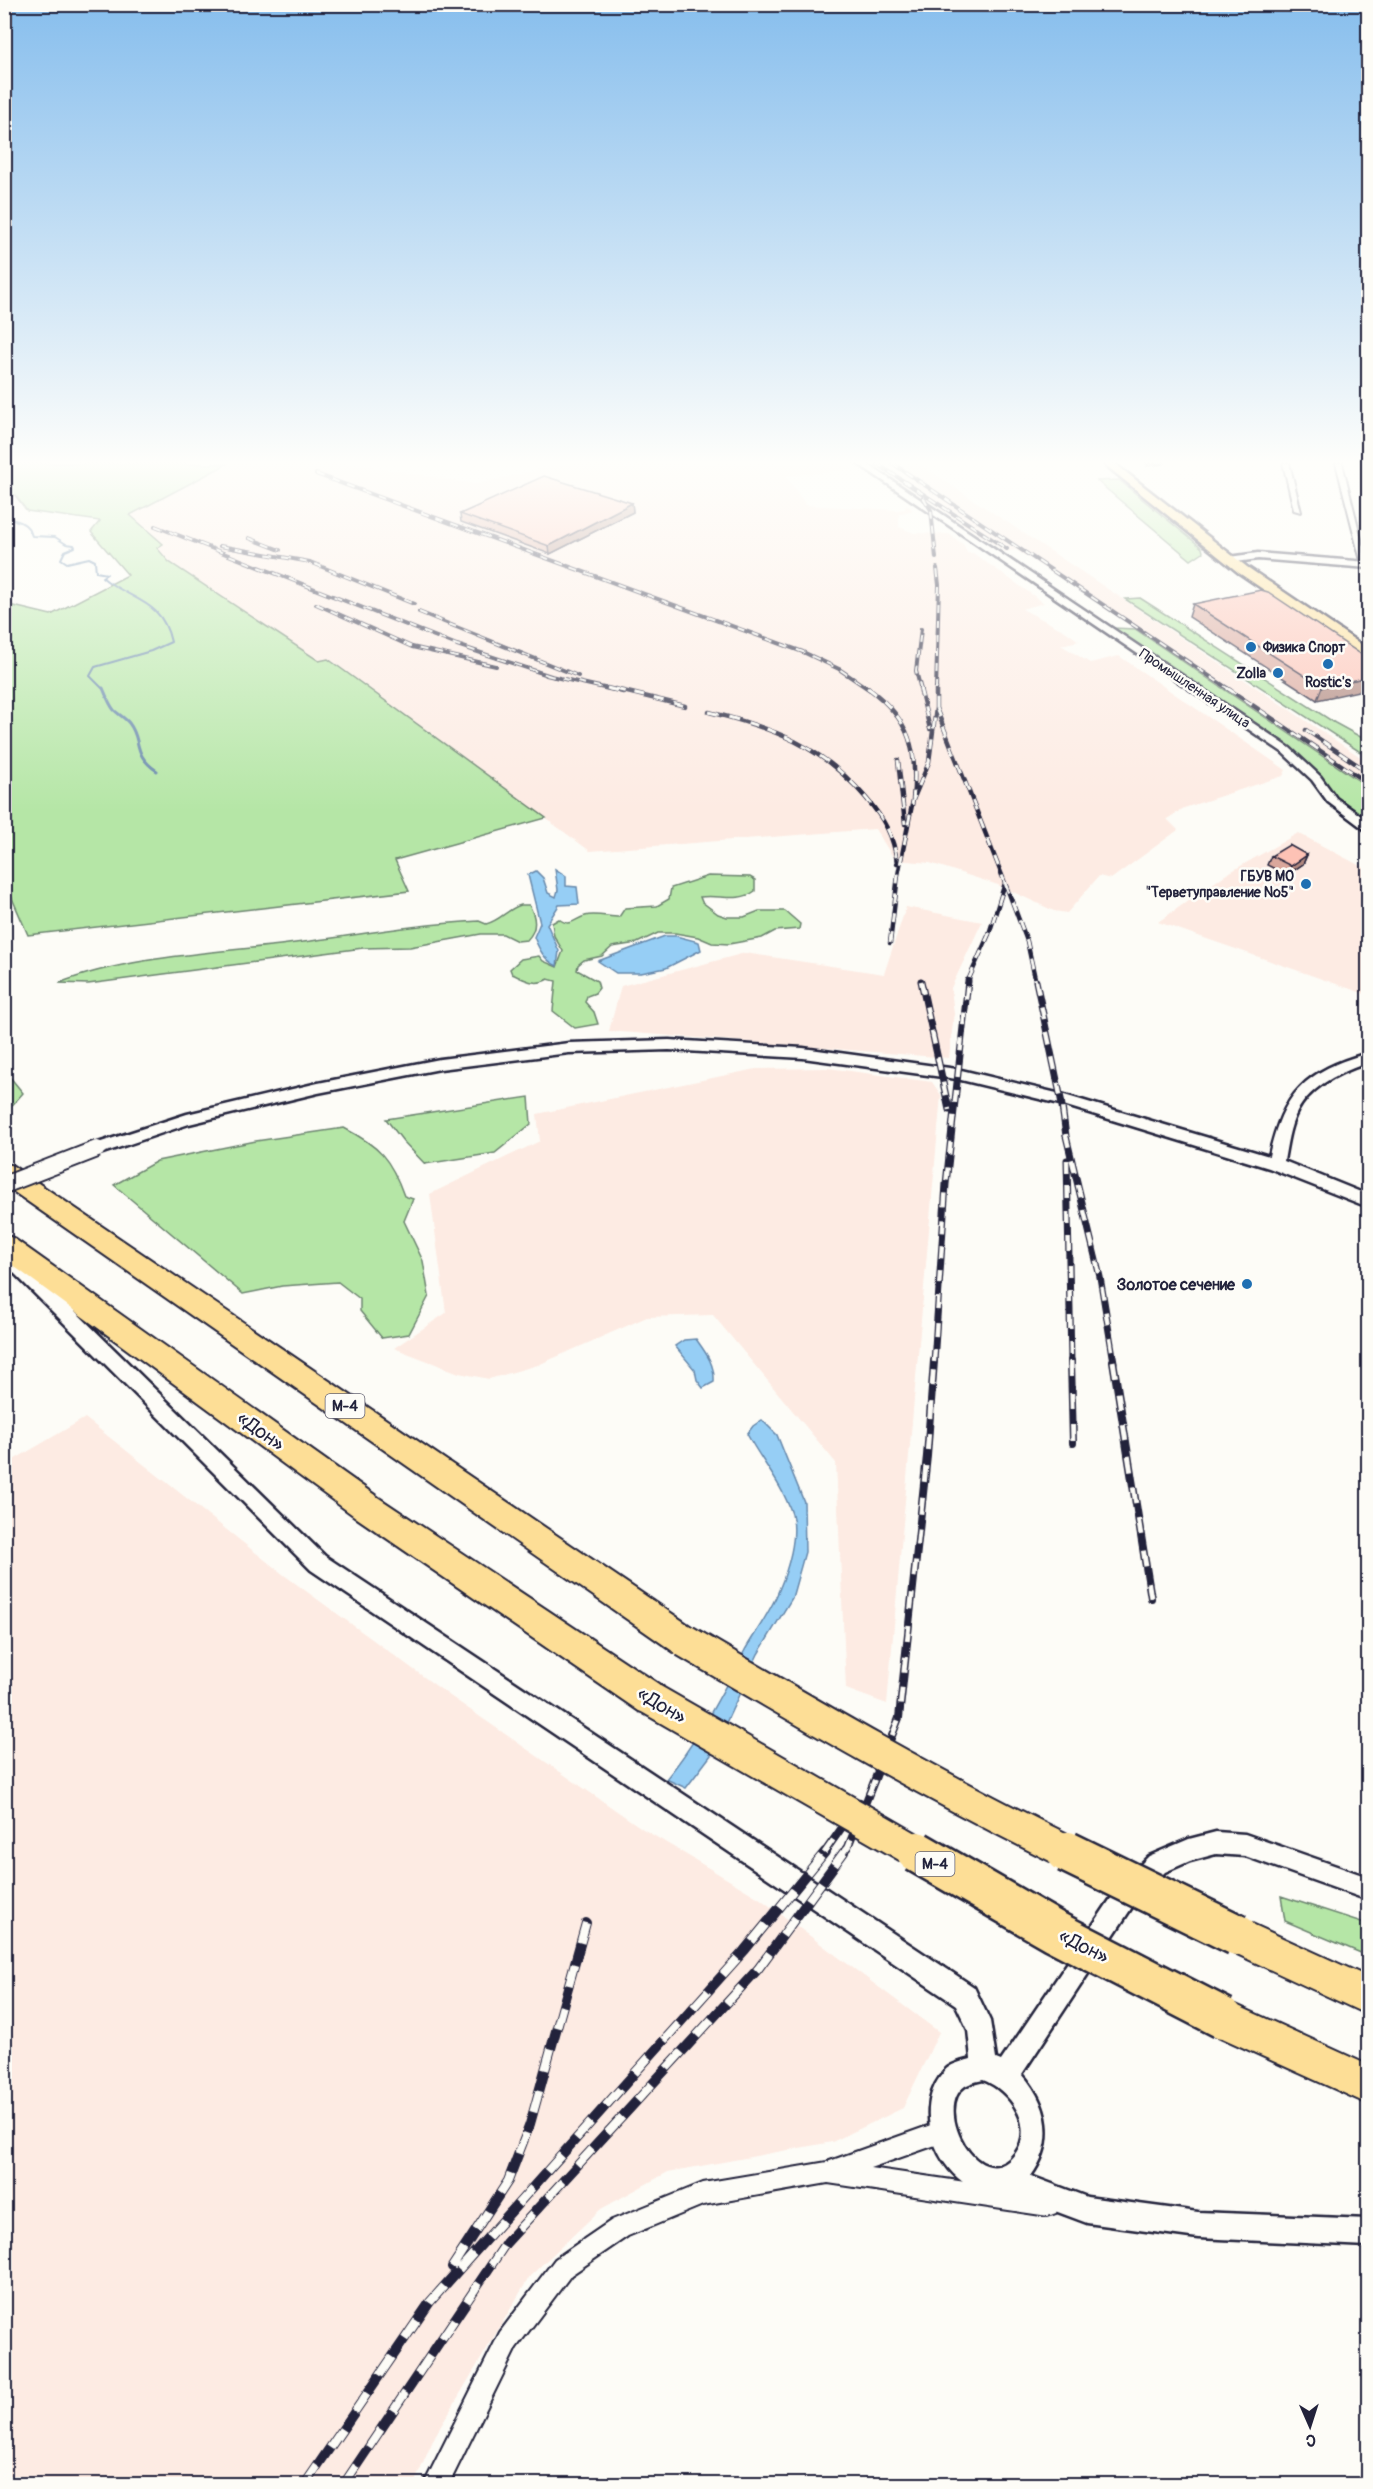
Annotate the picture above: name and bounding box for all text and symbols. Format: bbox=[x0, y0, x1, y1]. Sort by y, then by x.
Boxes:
place label: Физика Спорт bbox=[1262, 639, 1346, 656]
marker: Физика Спорт bbox=[1244, 640, 1258, 654]
street label: Промышленная улица bbox=[1136, 645, 1253, 732]
marker: Rostic's bbox=[1321, 657, 1335, 671]
place label: Zolla bbox=[1236, 665, 1266, 682]
marker: Zolla bbox=[1271, 666, 1285, 680]
place label: Rostic's bbox=[1305, 674, 1352, 691]
place label: ГБУВ МО "Терветуправление №5" bbox=[1145, 868, 1294, 901]
marker: ГБУВ МО "Терветуправление №5" bbox=[1299, 877, 1313, 891]
place label: Золотое сечение bbox=[1117, 1275, 1236, 1295]
marker: Золотое сечение bbox=[1240, 1277, 1254, 1291]
road number: М-4 bbox=[326, 1394, 364, 1418]
street label: «Дон» bbox=[232, 1406, 289, 1457]
street label: «Дон» bbox=[633, 1681, 691, 1730]
road number: М-4 bbox=[916, 1852, 954, 1876]
street label: «Дон» bbox=[1055, 1923, 1113, 1970]
north arrow bbox=[1280, 2396, 1340, 2456]
text: С bbox=[1305, 2430, 1316, 2450]

